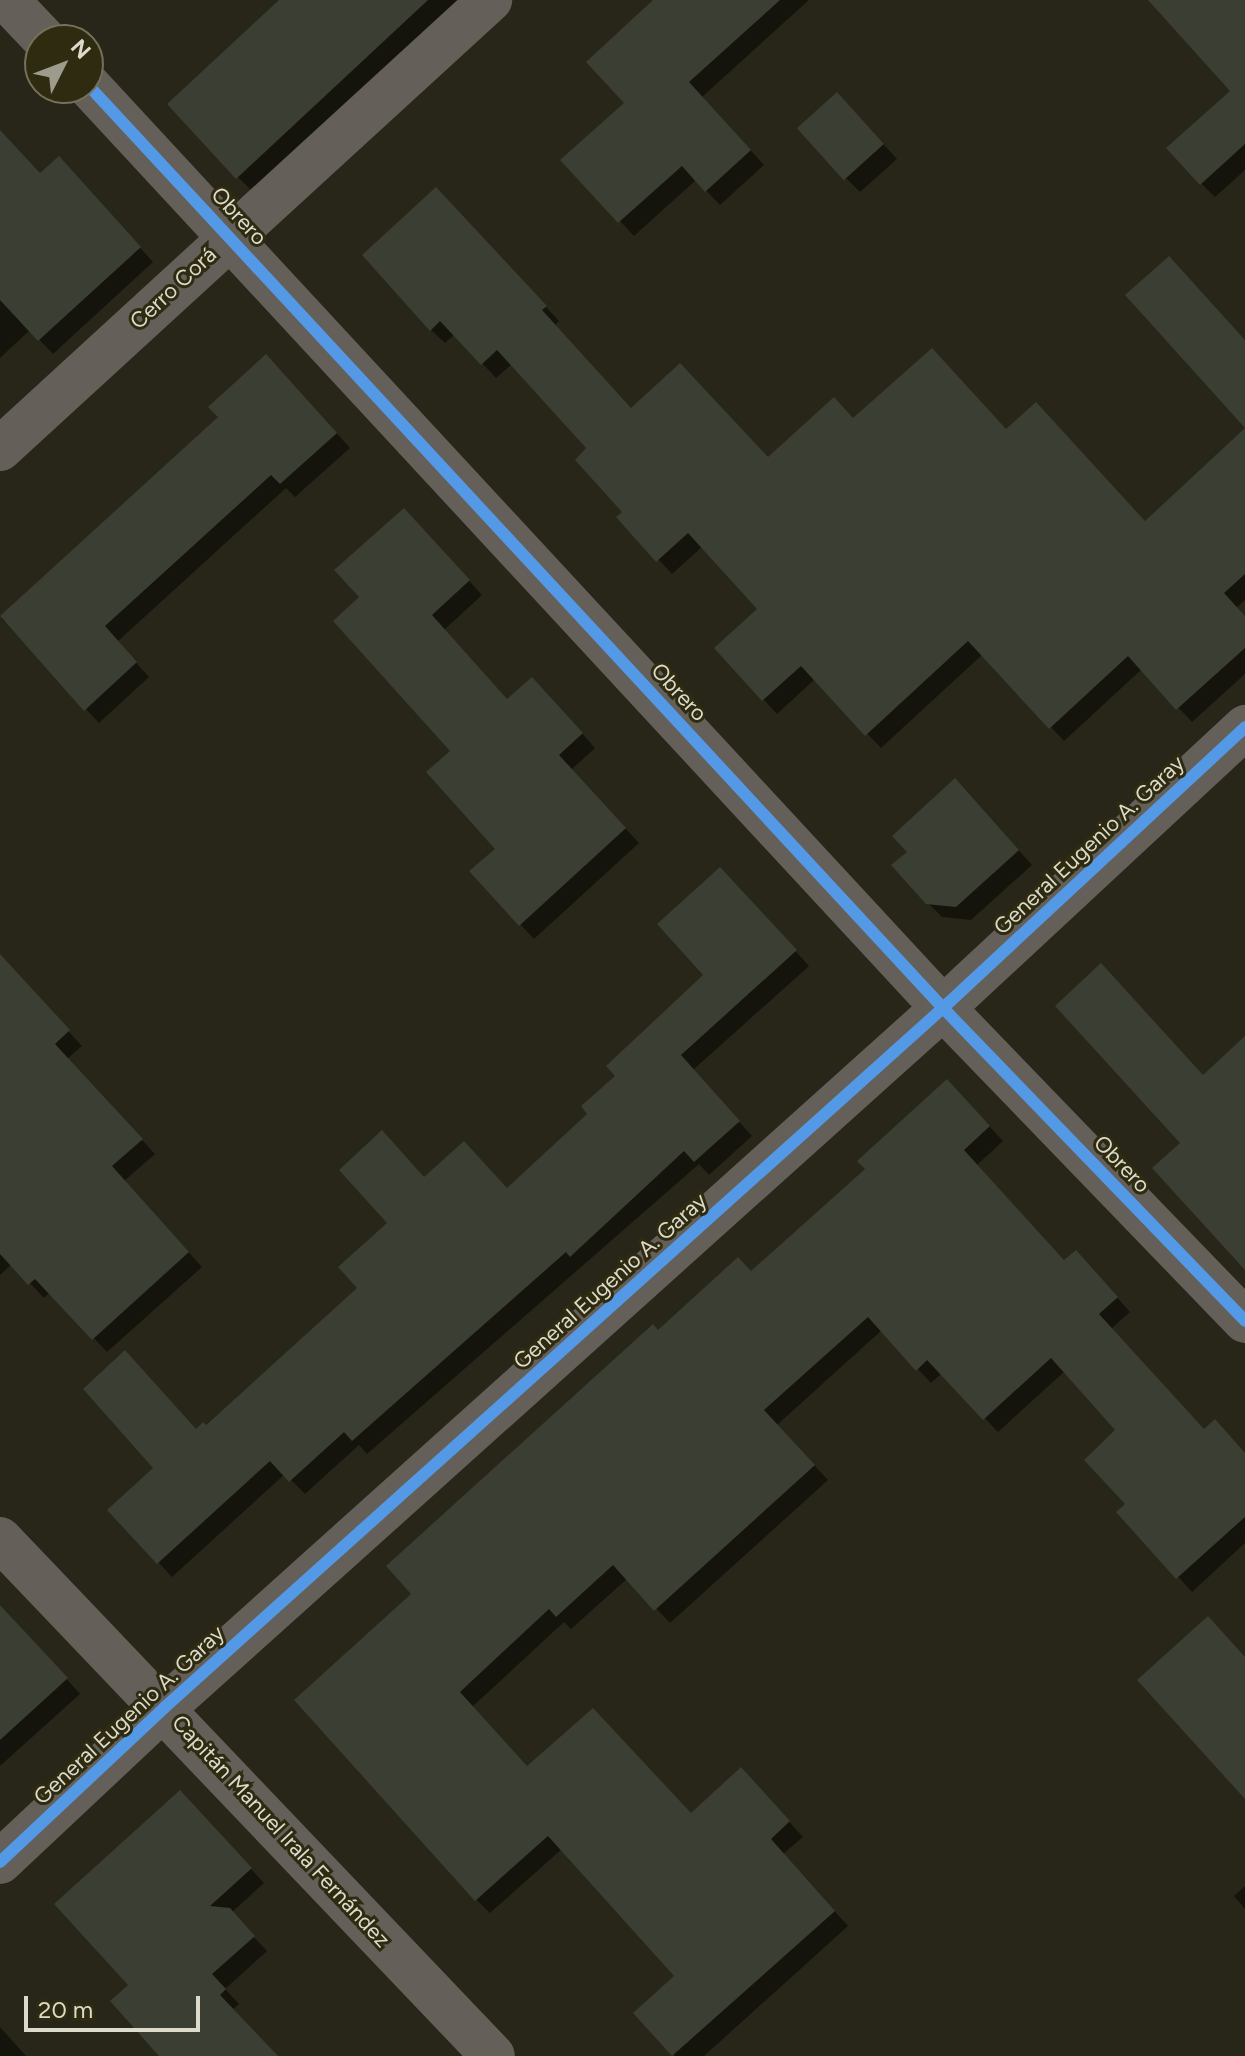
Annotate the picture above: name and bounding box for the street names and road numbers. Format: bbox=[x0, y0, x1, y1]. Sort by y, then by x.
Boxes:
street label: Obrero bbox=[206, 182, 272, 250]
street label: Cerro Corá bbox=[124, 241, 222, 335]
street label: Obrero bbox=[646, 658, 712, 726]
street label: General Eugenio A. Garay bbox=[988, 750, 1190, 940]
street label: Obrero bbox=[1088, 1130, 1156, 1198]
street label: General Eugenio A. Garay bbox=[508, 1187, 712, 1375]
street label: General Eugenio A. Garay bbox=[28, 1620, 230, 1810]
street label: Capitán Manuel Irala Fernández bbox=[166, 1709, 396, 1953]

